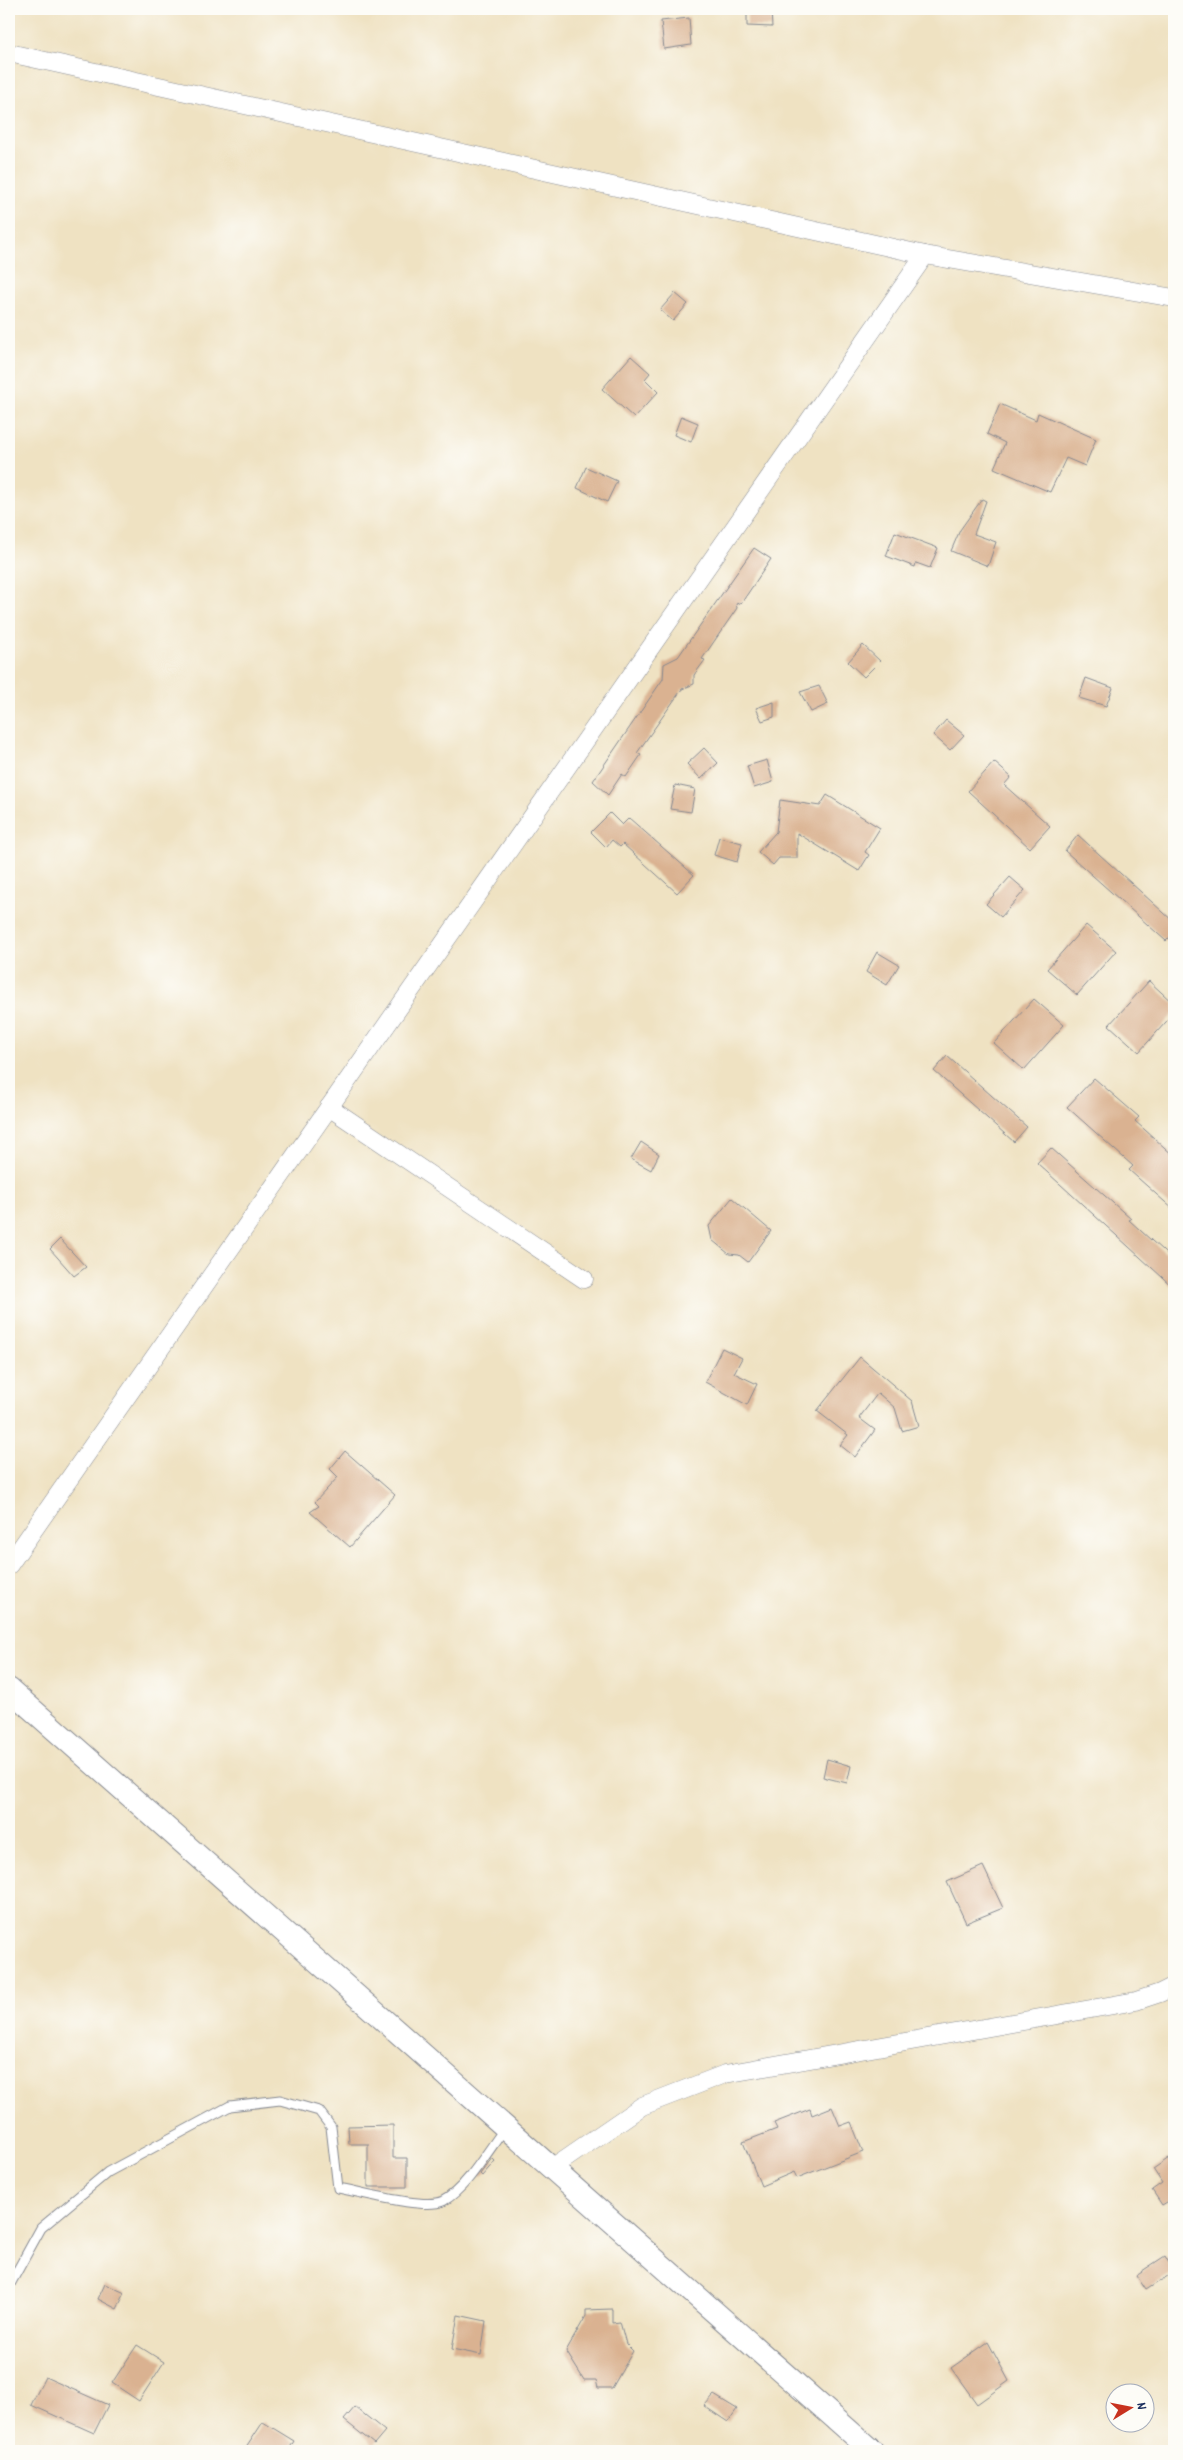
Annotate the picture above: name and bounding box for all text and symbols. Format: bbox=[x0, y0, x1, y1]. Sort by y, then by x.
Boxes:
north arrow bbox=[1106, 2382, 1156, 2432]
text: N bbox=[1130, 2401, 1151, 2411]

